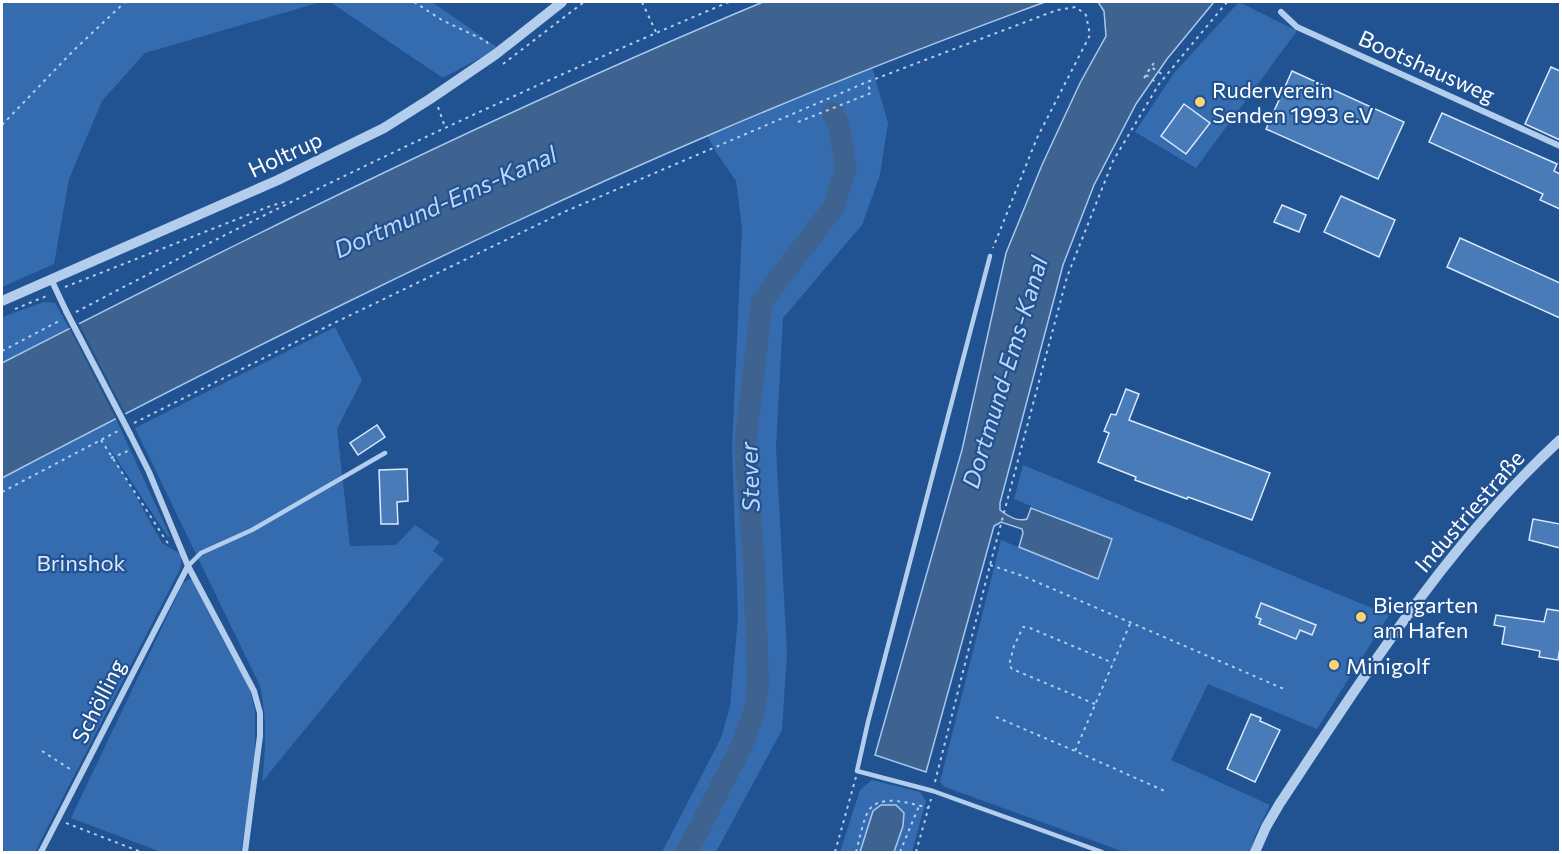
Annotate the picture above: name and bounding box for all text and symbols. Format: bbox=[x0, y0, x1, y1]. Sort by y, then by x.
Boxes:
street label: Bootshausweg bbox=[1355, 24, 1499, 108]
place label: Ruderverein Senden 1993 e.V bbox=[1212, 76, 1373, 128]
marker: Ruderverein Senden 1993 e.V bbox=[1193, 95, 1207, 109]
street label: Holtrup bbox=[244, 125, 326, 183]
water label: Dortmund-Ems-Kanal bbox=[329, 138, 562, 263]
water label: Dortmund-Ems-Kanal bbox=[955, 252, 1053, 491]
water label: Stever bbox=[733, 440, 765, 513]
street label: Industriestraße bbox=[1409, 445, 1529, 577]
park label: Brinshok bbox=[37, 549, 126, 576]
place label: Biergarten am Hafen bbox=[1373, 591, 1478, 643]
marker: Biergarten am Hafen bbox=[1354, 610, 1368, 624]
place label: Minigolf bbox=[1346, 652, 1430, 679]
street label: Schölling bbox=[65, 654, 131, 748]
marker: Minigolf bbox=[1327, 658, 1341, 672]

